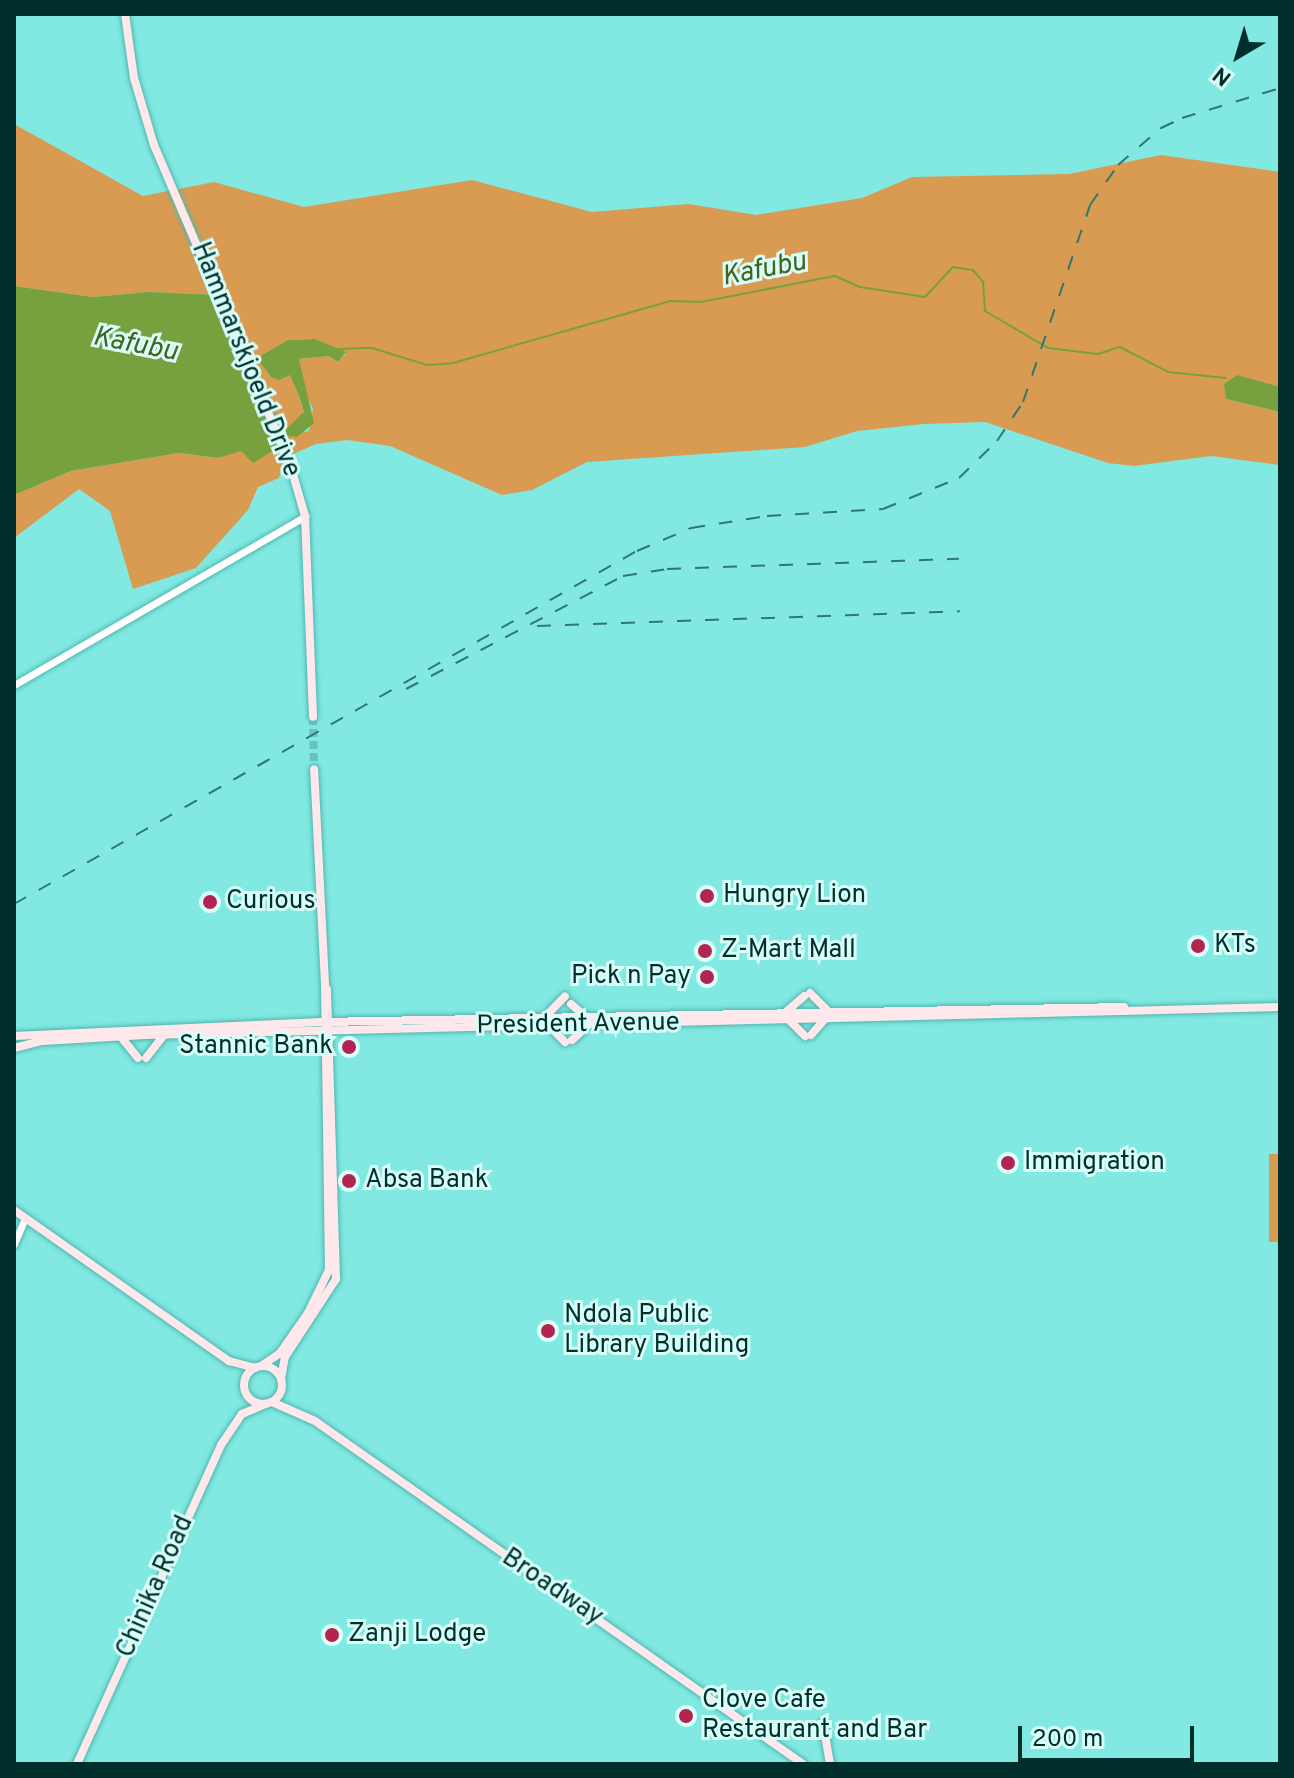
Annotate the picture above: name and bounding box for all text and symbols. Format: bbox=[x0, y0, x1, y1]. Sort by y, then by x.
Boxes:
north arrow bbox=[1198, 16, 1278, 96]
text: N bbox=[1208, 60, 1237, 91]
street label: Hammarskjoeld Drive bbox=[184, 238, 306, 482]
water label: Kafubu bbox=[719, 245, 809, 295]
water label: Kafubu bbox=[90, 320, 180, 370]
place label: Hungry Lion bbox=[723, 880, 866, 912]
place label: Curious bbox=[226, 886, 316, 918]
marker: Hungry Lion bbox=[698, 887, 716, 905]
marker: Curious bbox=[201, 893, 219, 911]
place label: KTs bbox=[1214, 930, 1256, 962]
place label: Z-Mart Mall bbox=[721, 935, 856, 967]
marker: KTs bbox=[1189, 937, 1207, 955]
marker: Z-Mart Mall bbox=[696, 942, 714, 960]
place label: Pick n Pay bbox=[571, 961, 691, 993]
marker: Pick n Pay bbox=[698, 968, 716, 986]
street label: President Avenue bbox=[476, 1008, 680, 1042]
place label: Stannic Bank bbox=[179, 1031, 333, 1063]
marker: Stannic Bank bbox=[340, 1038, 358, 1056]
place label: Immigration bbox=[1024, 1147, 1165, 1179]
marker: Immigration bbox=[999, 1154, 1017, 1172]
place label: Absa Bank bbox=[365, 1165, 488, 1197]
marker: Absa Bank bbox=[340, 1172, 358, 1190]
place label: Ndola Public Library Building bbox=[564, 1300, 749, 1362]
marker: Ndola Public Library Building bbox=[539, 1322, 557, 1340]
street label: Chinika Road bbox=[111, 1511, 201, 1663]
street label: Broadway bbox=[495, 1543, 609, 1633]
place label: Zanji Lodge bbox=[348, 1619, 486, 1651]
marker: Zanji Lodge bbox=[323, 1626, 341, 1644]
place label: Clove Cafe Restaurant and Bar bbox=[702, 1685, 927, 1746]
marker: Clove Cafe Restaurant and Bar bbox=[677, 1707, 695, 1725]
scale bar bbox=[1022, 1710, 1198, 1760]
text: 200 m bbox=[1032, 1725, 1103, 1755]

